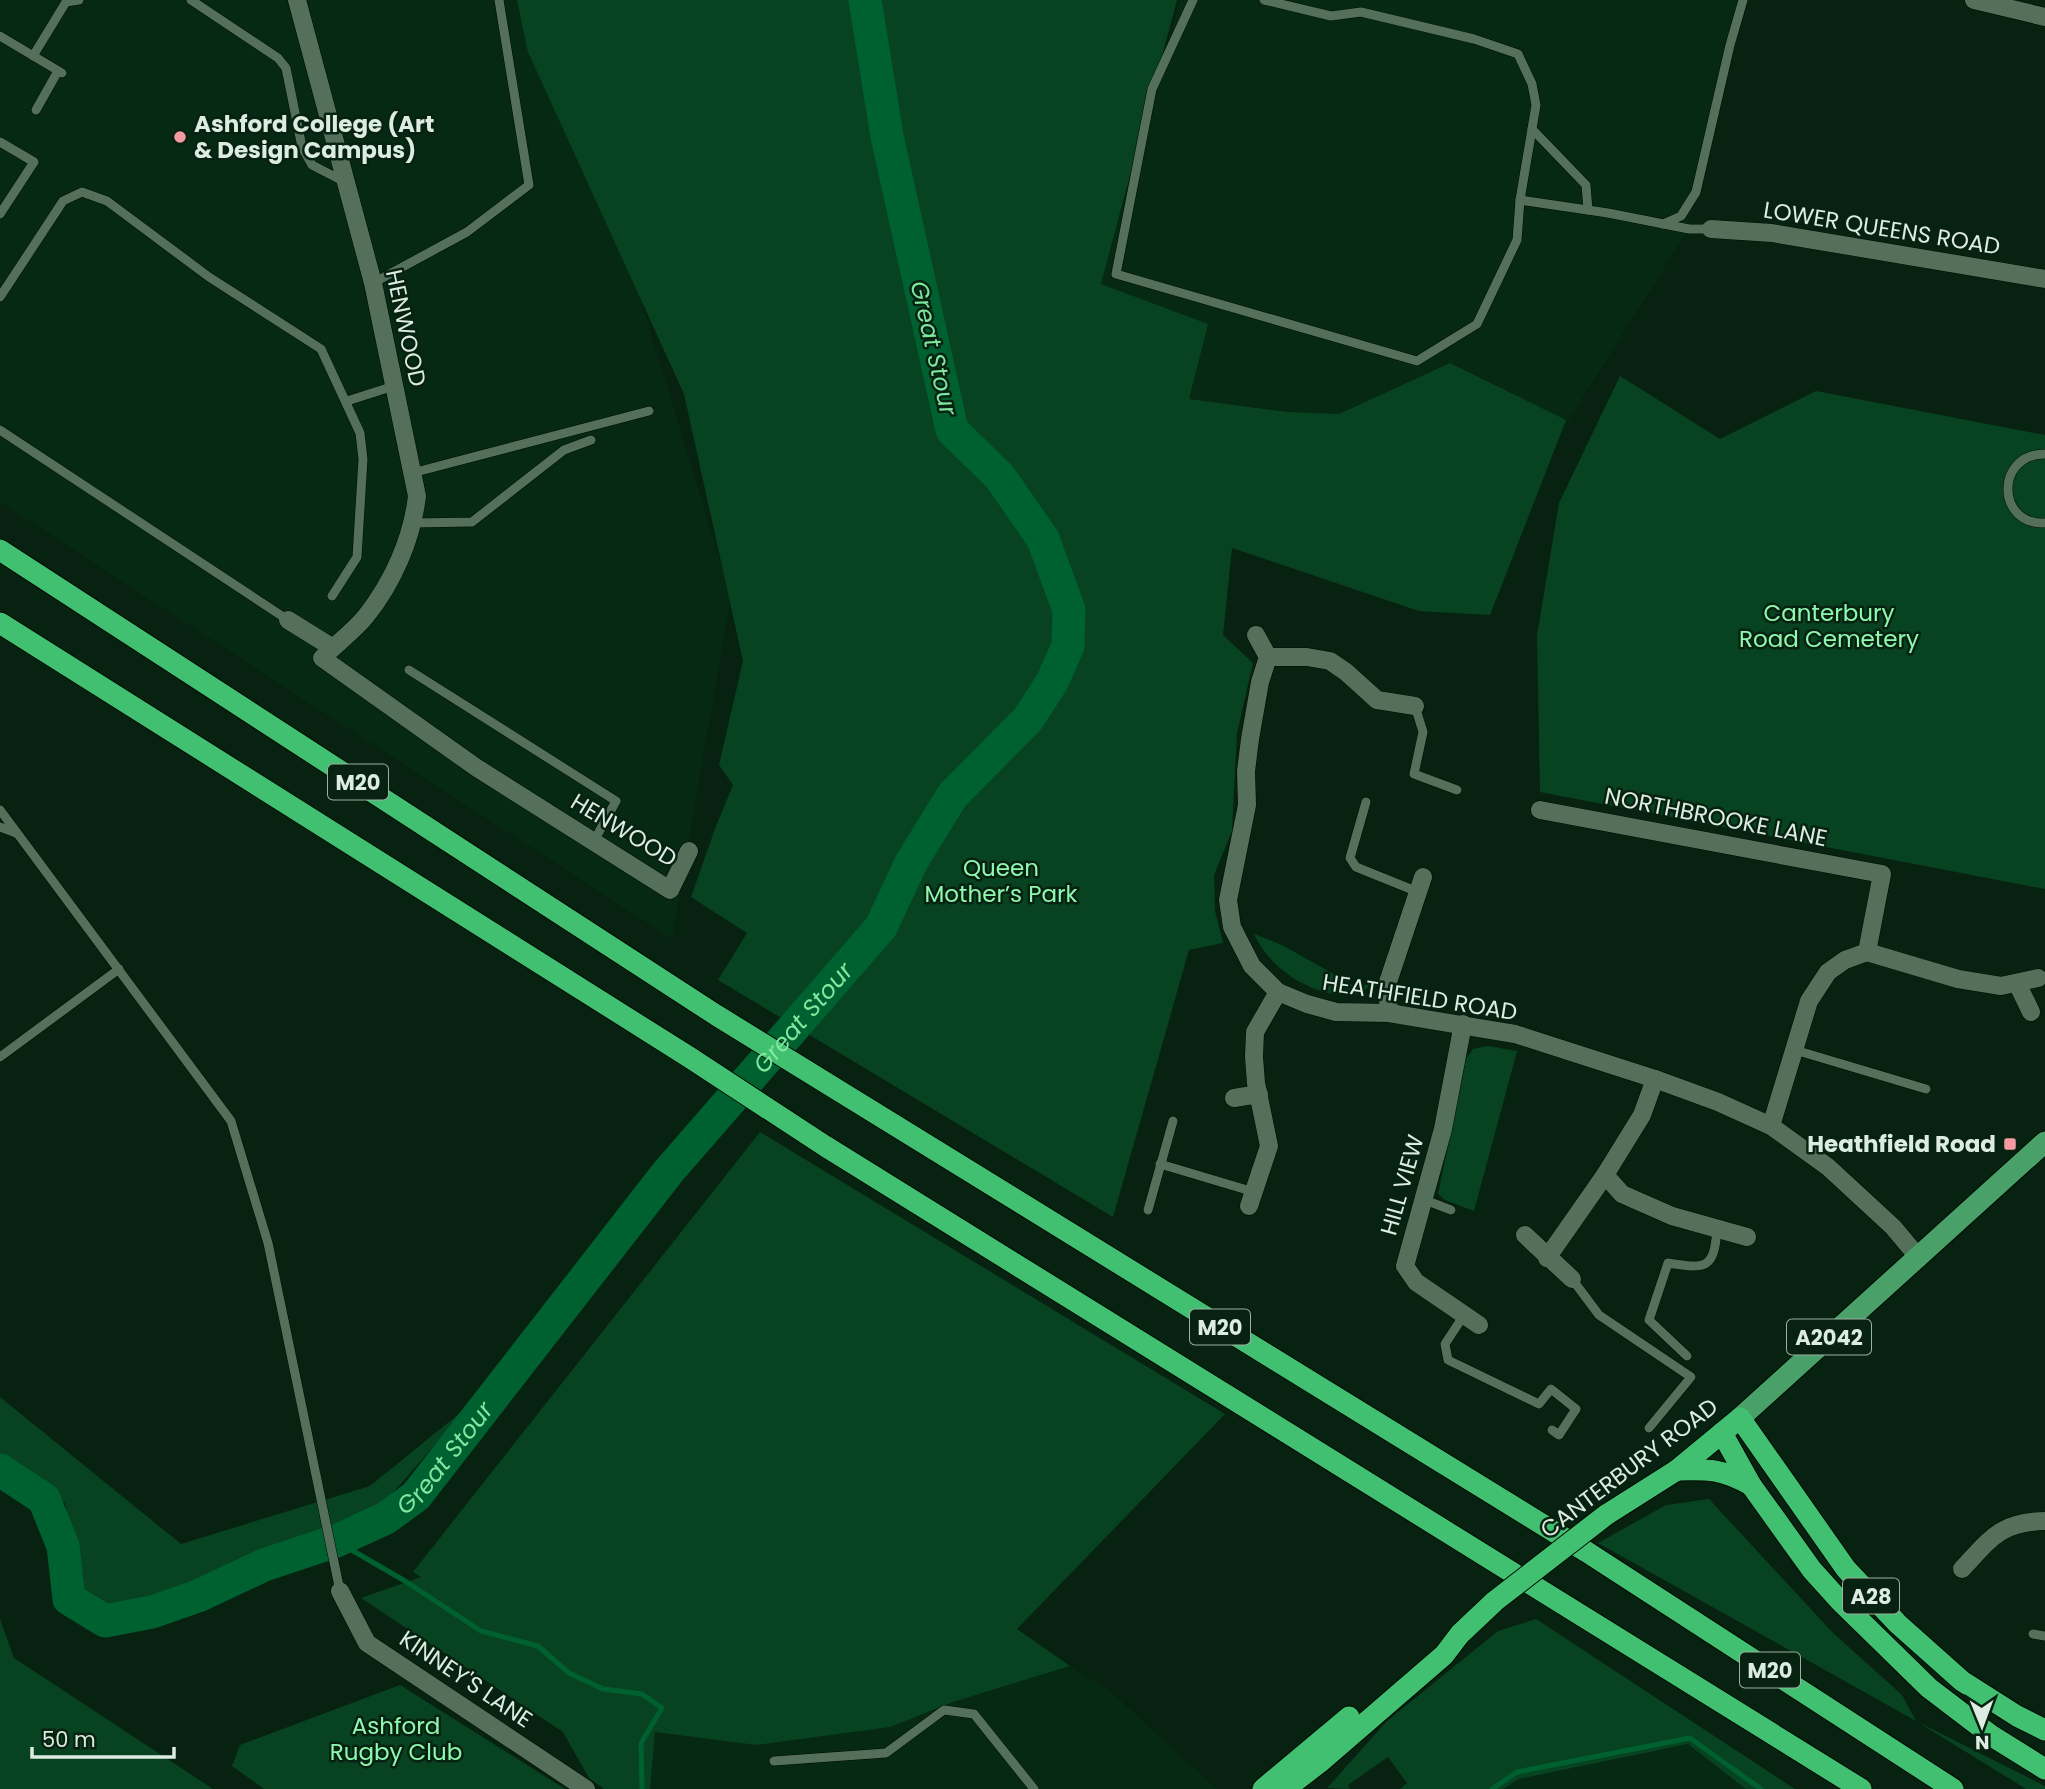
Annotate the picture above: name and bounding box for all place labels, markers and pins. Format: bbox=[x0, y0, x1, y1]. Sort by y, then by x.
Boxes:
place label: Ashford College (Art & Design Campus) bbox=[194, 108, 434, 166]
marker: Ashford College (Art & Design Campus) bbox=[172, 129, 188, 145]
place label: Heathfield Road bbox=[1807, 1128, 1996, 1160]
marker: Heathfield Road bbox=[2002, 1136, 2018, 1152]

